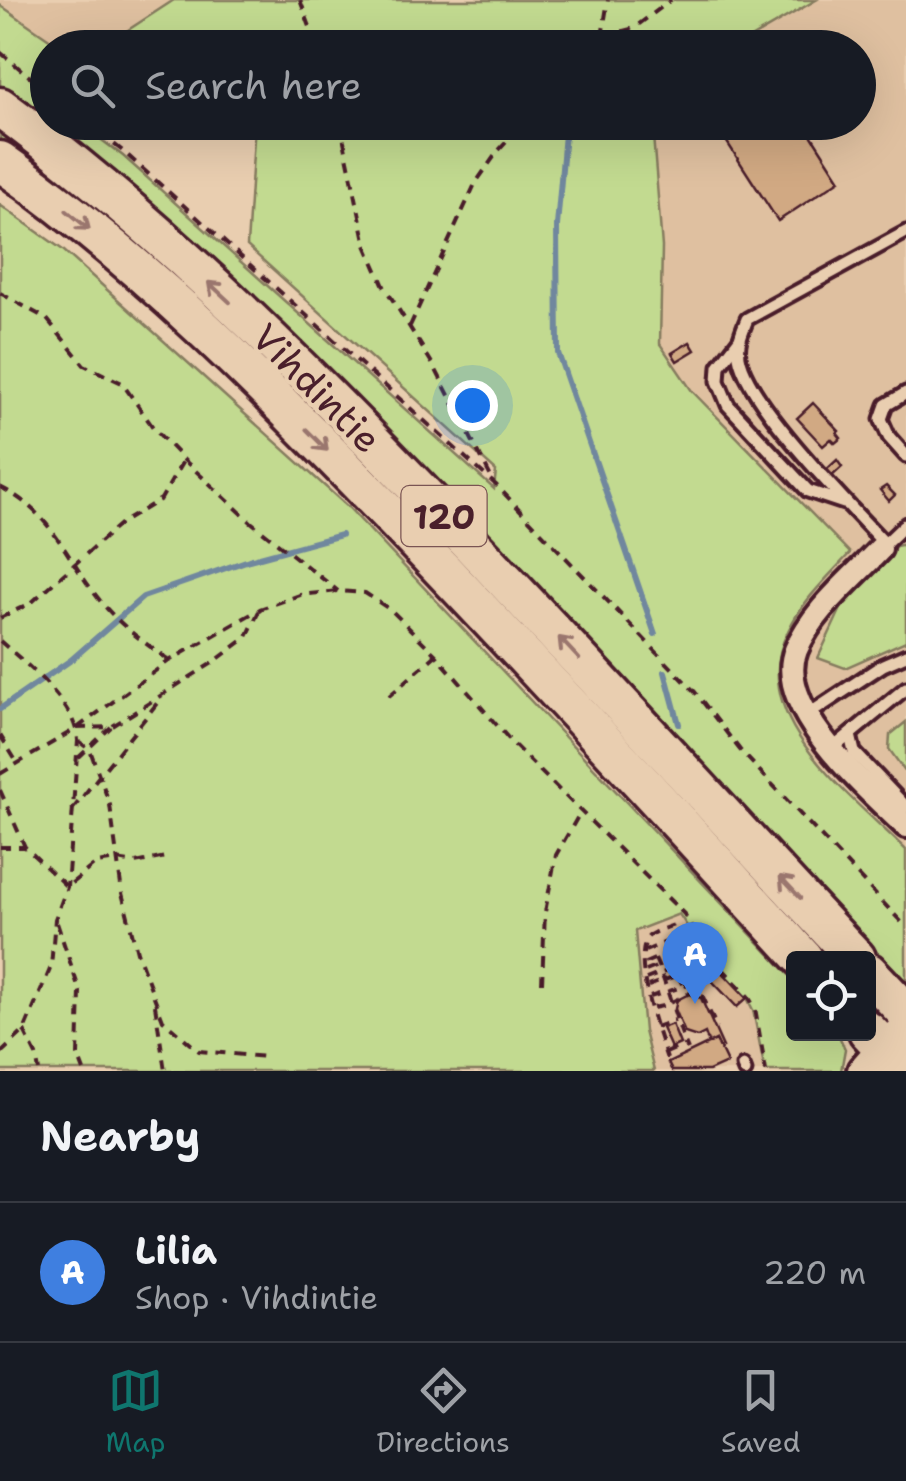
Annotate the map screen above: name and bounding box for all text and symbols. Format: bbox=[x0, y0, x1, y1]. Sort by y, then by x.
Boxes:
search box bbox=[30, 30, 876, 140]
icon: search bbox=[65, 58, 120, 113]
text: Search here bbox=[145, 60, 362, 111]
one-way arrow bbox=[64, 209, 90, 231]
one-way arrow bbox=[207, 280, 231, 304]
street label: Vihdintie bbox=[241, 312, 393, 464]
your location bbox=[447, 380, 498, 431]
one-way arrow bbox=[304, 427, 328, 451]
road number: 120 bbox=[402, 486, 486, 546]
one-way arrow bbox=[557, 637, 581, 661]
one-way arrow bbox=[779, 875, 802, 900]
pin: A bbox=[662, 922, 728, 1004]
map controls bbox=[786, 951, 876, 1041]
button: locate bbox=[786, 951, 876, 1041]
text: Nearby bbox=[40, 1108, 200, 1164]
text: Lilia bbox=[135, 1225, 217, 1276]
text: A bbox=[60, 1251, 85, 1294]
text: 220 m bbox=[763, 1251, 866, 1294]
text: Shop · Vihdintie bbox=[135, 1276, 378, 1319]
tab: Map bbox=[106, 1363, 165, 1461]
tab: Directions bbox=[376, 1363, 510, 1461]
tab: Saved bbox=[721, 1363, 800, 1461]

